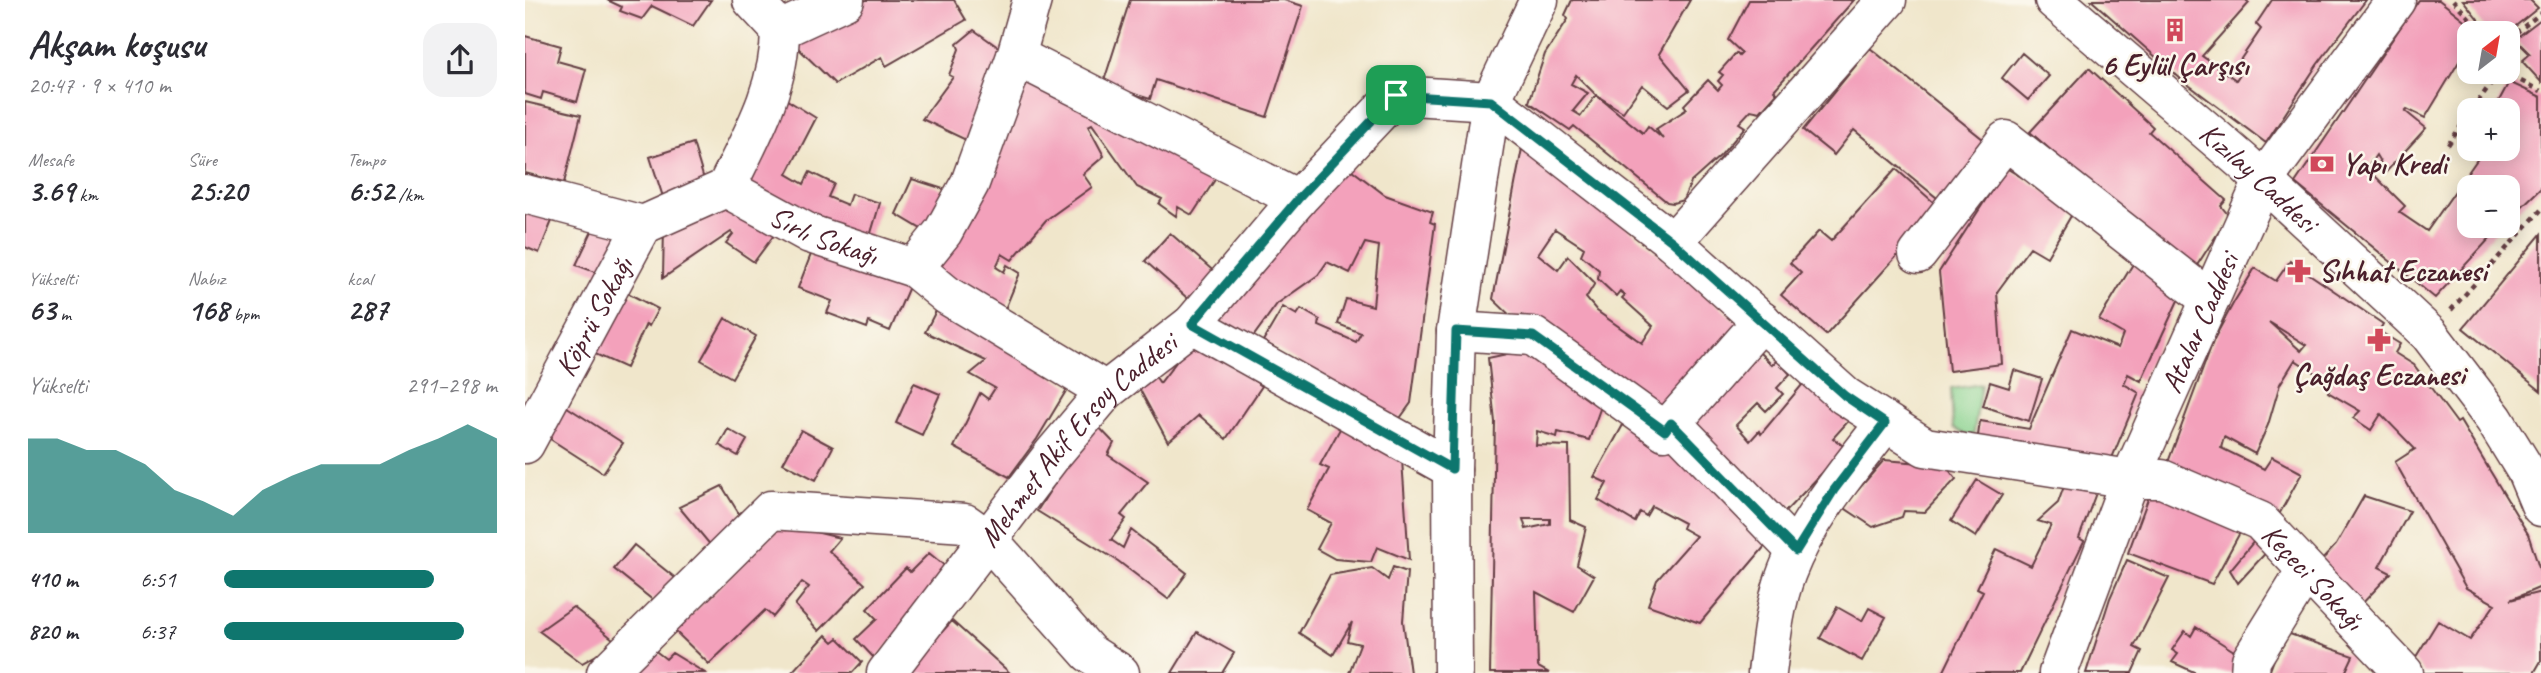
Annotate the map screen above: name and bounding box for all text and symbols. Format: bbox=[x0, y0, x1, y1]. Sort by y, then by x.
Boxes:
building icon: 6 Eylül Çarşısı bbox=[2161, 16, 2189, 44]
text: Akşam koşusu bbox=[28, 21, 205, 68]
north arrow bbox=[2457, 21, 2520, 84]
map controls bbox=[2457, 21, 2520, 238]
button: share bbox=[423, 23, 497, 97]
place label: 6 Eylül Çarşısı bbox=[2102, 46, 2251, 84]
pin bbox=[1366, 65, 1426, 125]
text: 20:47 · 9 × 410 m bbox=[28, 71, 171, 100]
icon: arrive bbox=[1377, 76, 1415, 114]
button: + bbox=[2457, 98, 2520, 161]
street label: Kızılay Caddesi bbox=[2192, 114, 2328, 243]
place label: Yapı Kredi bbox=[2342, 145, 2451, 183]
text: Mesafe bbox=[28, 148, 74, 172]
text: Süre bbox=[188, 148, 217, 172]
text: Tempo bbox=[347, 148, 385, 172]
bank icon: Yapı Kredi bbox=[2308, 150, 2336, 178]
text: 3.69 bbox=[28, 172, 75, 210]
text: 25:20 bbox=[188, 172, 247, 210]
text: 6:52 bbox=[347, 172, 394, 210]
button: − bbox=[2457, 175, 2520, 238]
text: km bbox=[75, 183, 98, 207]
text: /km bbox=[394, 183, 423, 207]
street label: Sırlı Sokağı bbox=[763, 197, 884, 274]
street label: Atalar Caddesi bbox=[2152, 244, 2249, 399]
street label: Köprü Sokağı bbox=[546, 249, 642, 383]
place label: Sıhhat Eczanesi bbox=[2319, 252, 2491, 290]
pharmacy icon: Sıhhat Eczanesi bbox=[2285, 257, 2313, 285]
text: Yükselti bbox=[28, 267, 77, 291]
text: Nabız bbox=[188, 267, 225, 291]
text: kcal bbox=[347, 267, 372, 291]
text: 63 bbox=[28, 291, 56, 329]
text: 168 bbox=[188, 291, 229, 329]
text: 287 bbox=[347, 291, 388, 329]
text: m bbox=[56, 302, 71, 326]
text: bpm bbox=[229, 302, 259, 326]
street label: Mehmet Akif Ersoy Caddesi bbox=[970, 322, 1187, 554]
pharmacy icon: Çağdaş Eczanesi bbox=[2365, 326, 2393, 354]
place label: Çağdaş Eczanesi bbox=[2293, 356, 2469, 394]
text: Yükselti bbox=[28, 371, 88, 400]
text: 291–298 m bbox=[406, 371, 497, 400]
street label: Keçeci Sokağı bbox=[2254, 516, 2374, 639]
text: 410 m bbox=[28, 565, 78, 594]
text: 6:51 bbox=[140, 565, 176, 594]
text: 820 m bbox=[28, 617, 78, 646]
text: 6:37 bbox=[140, 617, 176, 646]

